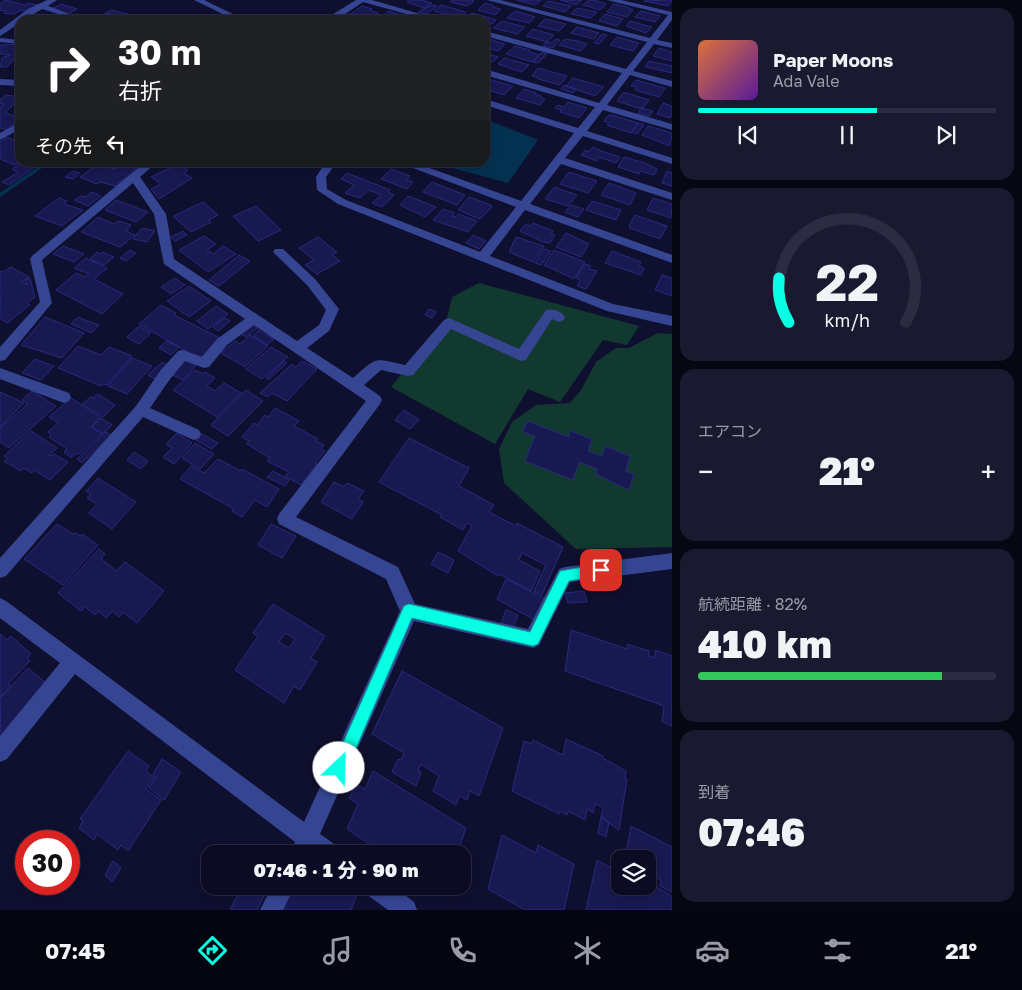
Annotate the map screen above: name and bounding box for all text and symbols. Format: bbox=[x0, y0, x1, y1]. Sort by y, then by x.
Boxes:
text: 30 m bbox=[118, 31, 201, 73]
icon: right bbox=[35, 35, 100, 100]
text: Paper Moons bbox=[773, 48, 893, 71]
text: Ada Vale bbox=[773, 71, 839, 91]
text: 右折 bbox=[118, 77, 162, 104]
icon: previous bbox=[734, 121, 762, 149]
icon: pause bbox=[833, 121, 861, 149]
icon: next bbox=[932, 121, 960, 149]
icon: left bbox=[102, 130, 130, 158]
text: その先 bbox=[35, 134, 92, 157]
text: 22 bbox=[815, 250, 879, 312]
text: km/h bbox=[824, 309, 870, 331]
text: エアコン bbox=[698, 421, 762, 441]
text: 21° bbox=[819, 448, 875, 493]
text: − bbox=[698, 455, 713, 488]
text: + bbox=[981, 455, 996, 488]
pin bbox=[580, 549, 622, 591]
icon: arrive bbox=[587, 556, 615, 584]
text: 航続距離 · 82% bbox=[698, 594, 807, 614]
text: 410 km bbox=[698, 621, 832, 666]
position arrow bbox=[312, 741, 364, 793]
text: 到着 bbox=[698, 782, 730, 802]
text: 07:46 bbox=[698, 809, 805, 854]
speed limit sign: 30 bbox=[15, 830, 80, 895]
map controls bbox=[611, 850, 656, 895]
button: layers bbox=[611, 850, 656, 895]
text: 07:46 · 1 分 · 90 m bbox=[253, 858, 419, 881]
icon: directions bbox=[195, 933, 230, 968]
icon: music bbox=[320, 933, 355, 968]
icon: phone bbox=[445, 933, 480, 968]
icon: climate bbox=[570, 933, 605, 968]
icon: car bbox=[695, 933, 730, 968]
icon: filters bbox=[820, 933, 855, 968]
text: 07:45 bbox=[45, 937, 105, 964]
text: 21° bbox=[945, 937, 977, 964]

